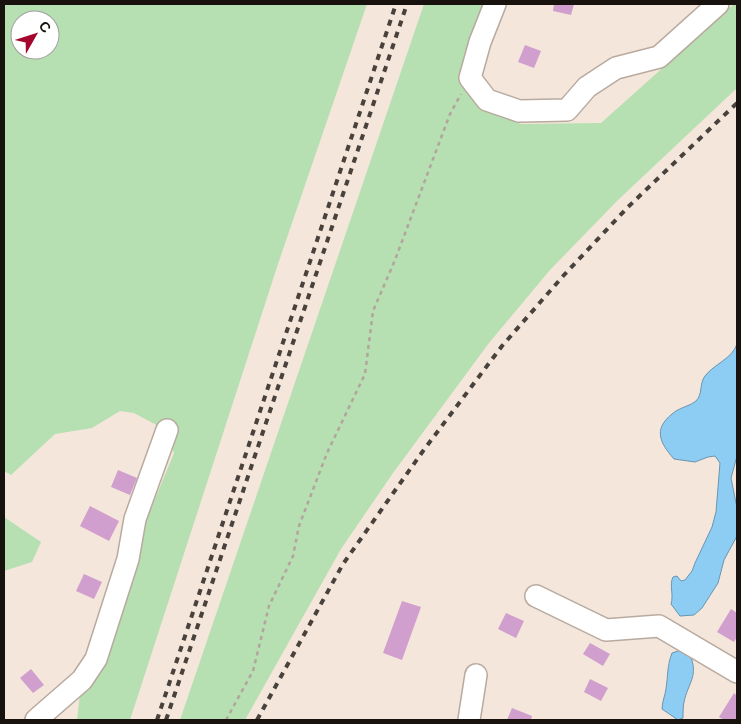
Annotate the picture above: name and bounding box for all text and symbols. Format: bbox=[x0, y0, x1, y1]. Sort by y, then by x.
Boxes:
north arrow bbox=[10, 10, 60, 60]
text: С bbox=[36, 17, 55, 36]

